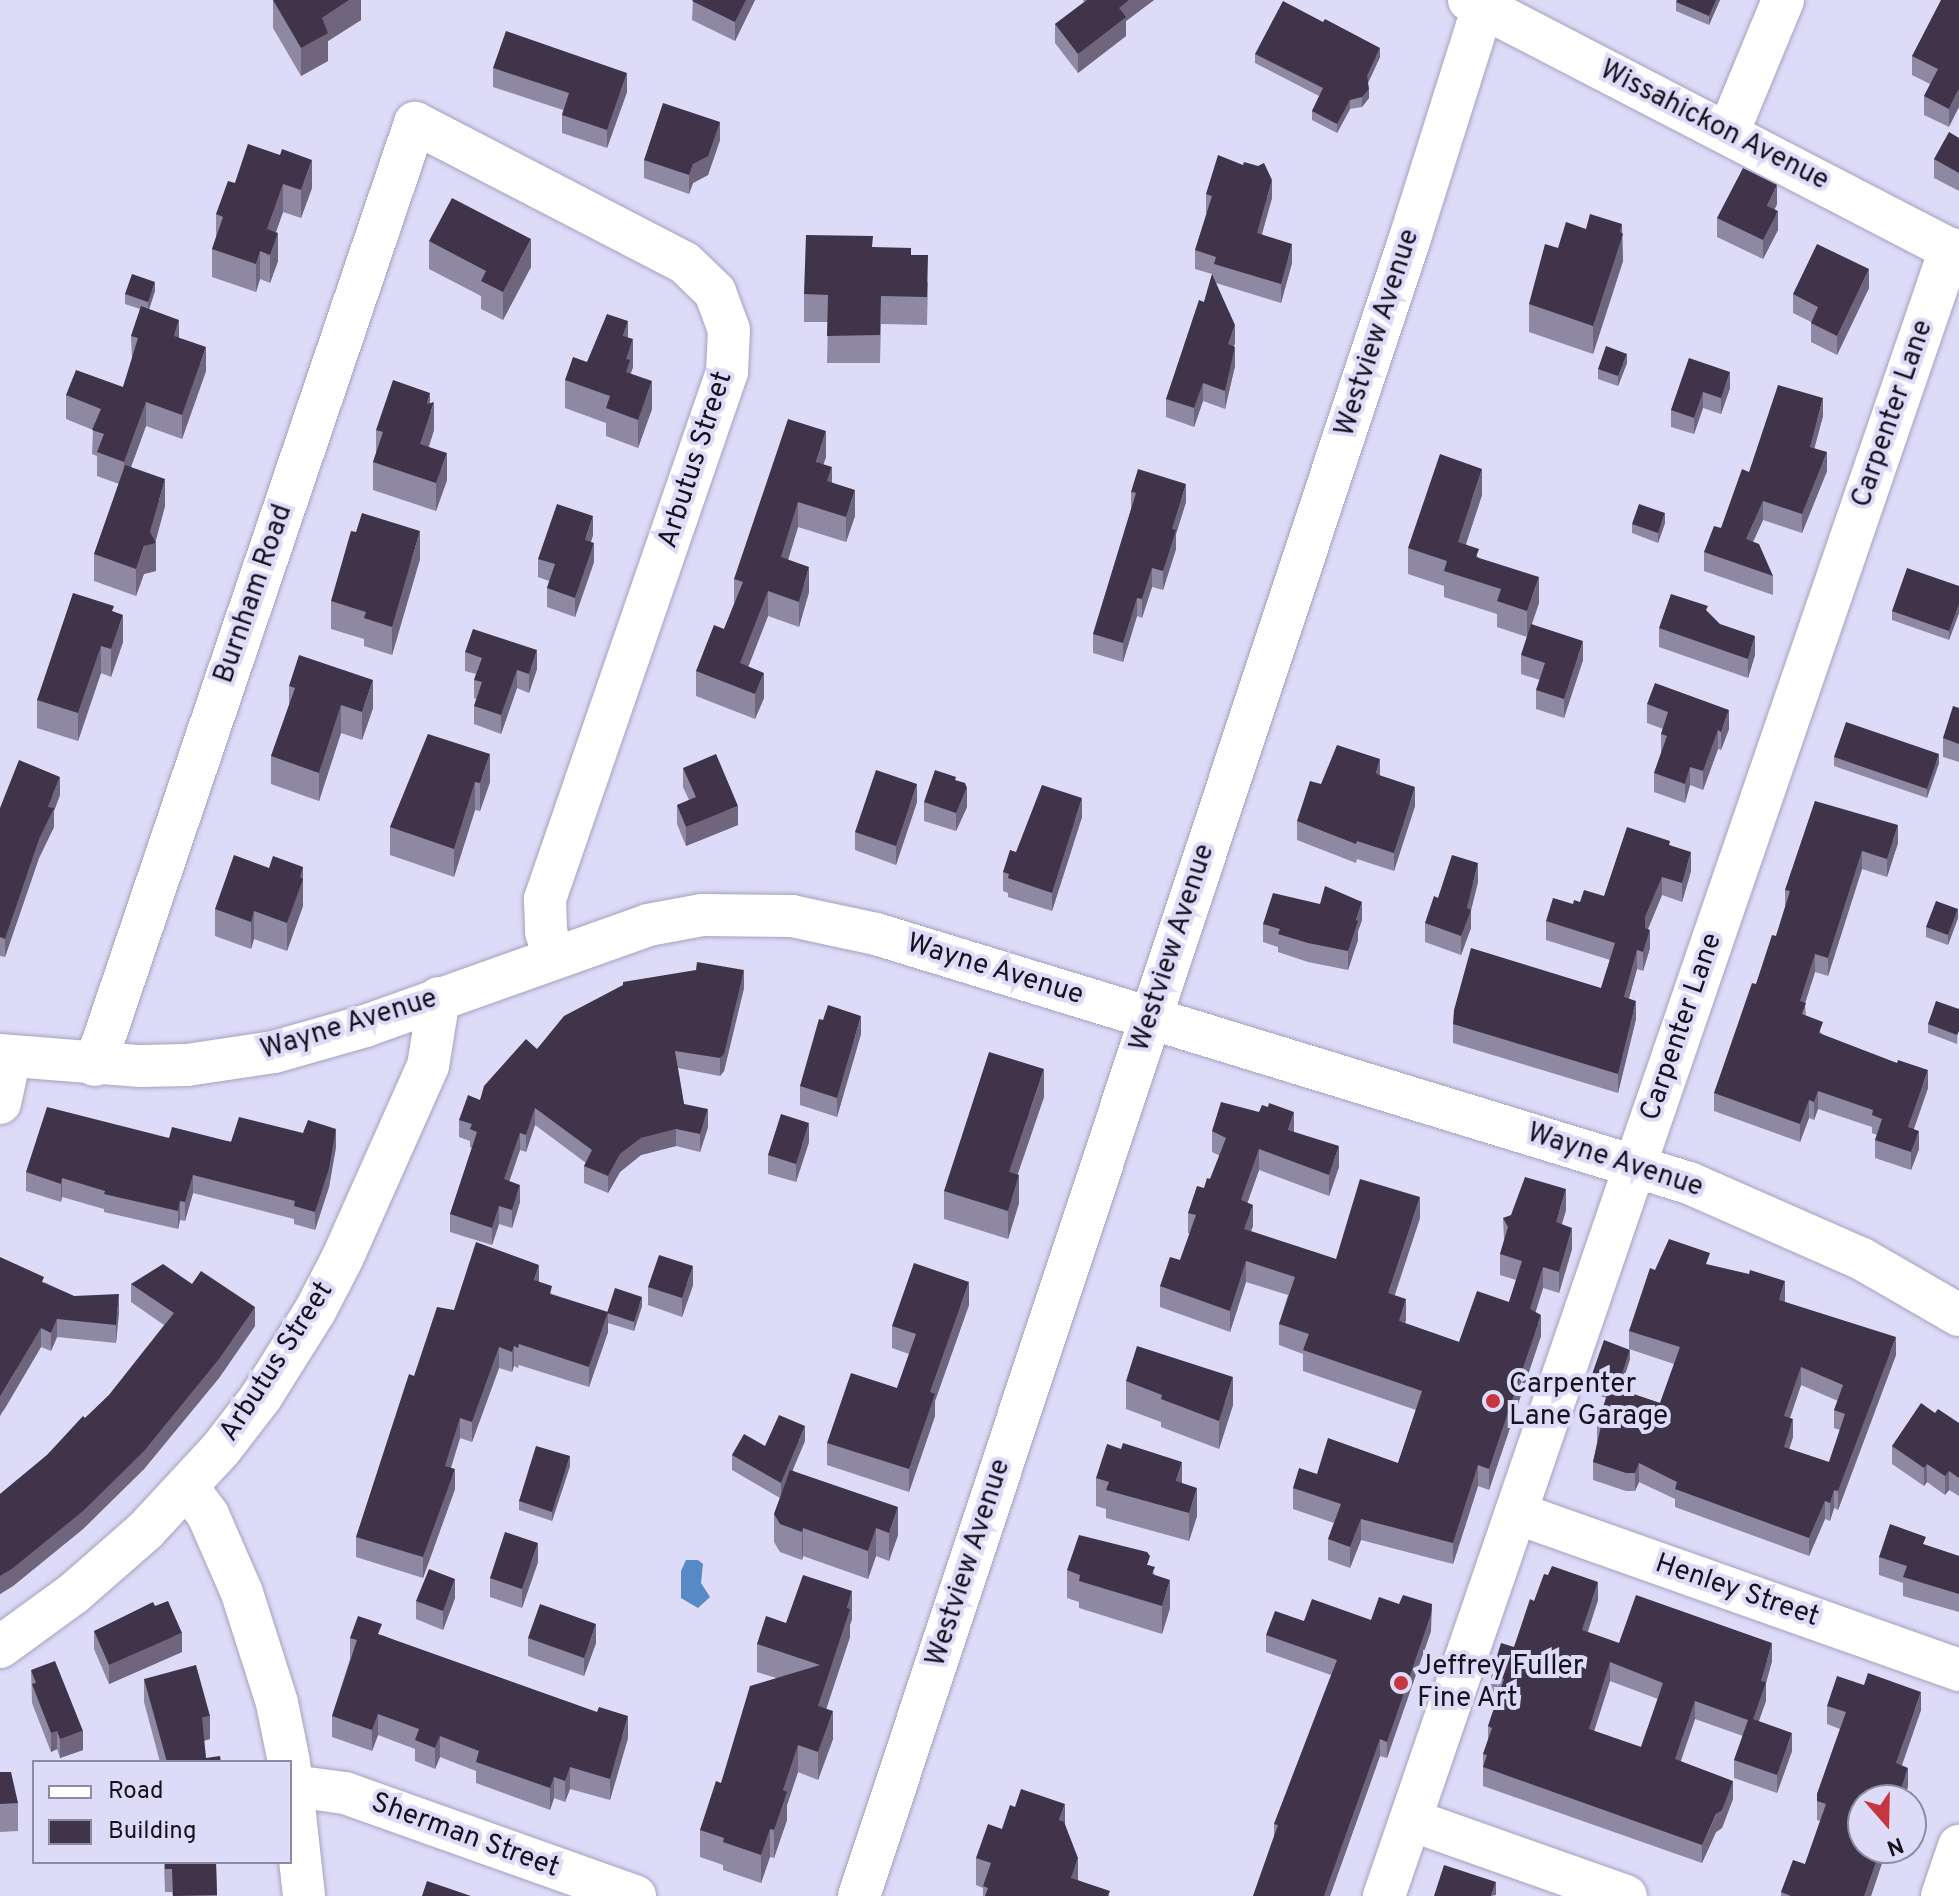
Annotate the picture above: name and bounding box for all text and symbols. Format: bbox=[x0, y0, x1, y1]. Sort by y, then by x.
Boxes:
street label: Wissahickon Avenue bbox=[1593, 53, 1835, 199]
street label: Westview Avenue bbox=[1328, 225, 1428, 441]
street label: Carpenter Lane bbox=[1845, 316, 1941, 512]
street label: Arbutus Street bbox=[652, 367, 740, 553]
street label: Burnham Road bbox=[208, 500, 300, 688]
street label: Westview Avenue bbox=[1123, 840, 1223, 1056]
street label: Wayne Avenue bbox=[902, 927, 1088, 1013]
street label: Carpenter Lane bbox=[1634, 929, 1730, 1125]
street label: Wayne Avenue bbox=[256, 982, 442, 1068]
street label: Wayne Avenue bbox=[1522, 1117, 1708, 1205]
street label: Arbutus Street bbox=[213, 1276, 341, 1448]
place label: Carpenter Lane Garage bbox=[1509, 1368, 1668, 1434]
marker: Carpenter Lane Garage bbox=[1484, 1392, 1502, 1410]
street label: Westview Avenue bbox=[919, 1455, 1019, 1671]
street label: Henley Street bbox=[1651, 1547, 1823, 1635]
place label: Jeffrey Fuller Fine Art bbox=[1417, 1650, 1584, 1716]
marker: Jeffrey Fuller Fine Art bbox=[1392, 1674, 1410, 1692]
legend bbox=[32, 1760, 292, 1864]
text: Road bbox=[108, 1777, 164, 1807]
north arrow bbox=[1847, 1784, 1927, 1864]
street label: Sherman Street bbox=[366, 1786, 564, 1886]
text: Building bbox=[108, 1817, 197, 1847]
text: N bbox=[1883, 1830, 1907, 1861]

